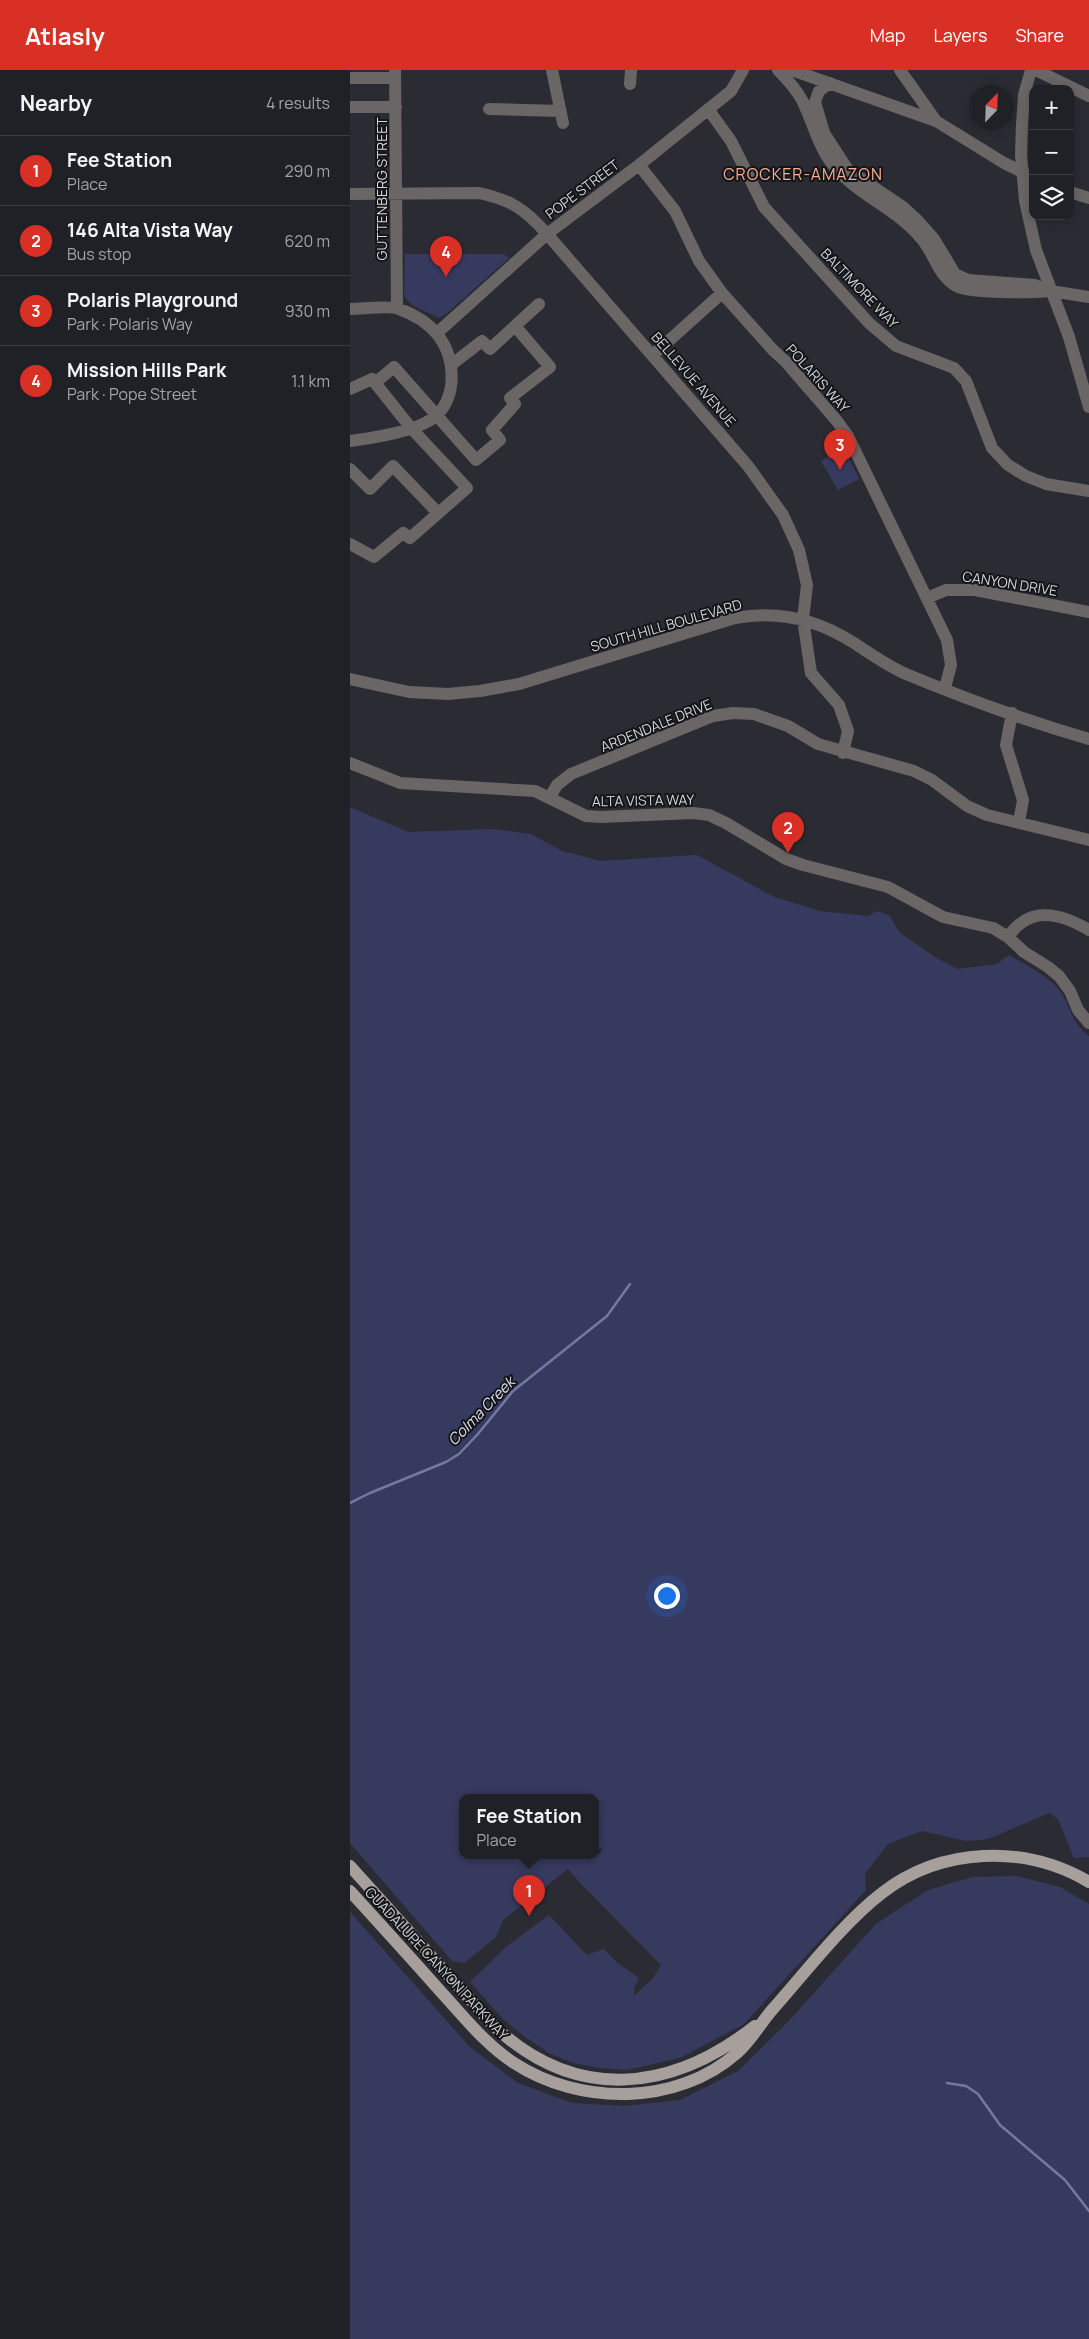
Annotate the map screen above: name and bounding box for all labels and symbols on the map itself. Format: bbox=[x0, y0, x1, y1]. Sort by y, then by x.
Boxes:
north arrow bbox=[969, 85, 1014, 130]
street label: GUTTENBERG STREET bbox=[372, 117, 391, 260]
street label: POPE STREET bbox=[541, 155, 623, 223]
district label: CROCKER-AMAZON bbox=[723, 163, 883, 185]
pin: 4 bbox=[430, 236, 462, 277]
street label: BALTIMORE WAY bbox=[817, 244, 903, 332]
street label: BELLEVUE AVENUE bbox=[648, 328, 740, 430]
street label: POLARIS WAY bbox=[782, 340, 854, 416]
pin: 3 bbox=[824, 429, 856, 470]
street label: CANYON DRIVE bbox=[961, 566, 1059, 600]
street label: SOUTH HILL BOULEVARD bbox=[588, 594, 744, 656]
street label: ARDENDALE DRIVE bbox=[597, 694, 715, 756]
street label: ALTA VISTA WAY bbox=[592, 790, 695, 810]
pin: 2 bbox=[772, 812, 804, 853]
water label: Colma Creek bbox=[443, 1370, 521, 1450]
your location bbox=[654, 1583, 680, 1609]
pin: 1 bbox=[513, 1875, 545, 1916]
street label: GUADALUPE CANYON PARKWAY bbox=[361, 1883, 513, 2043]

